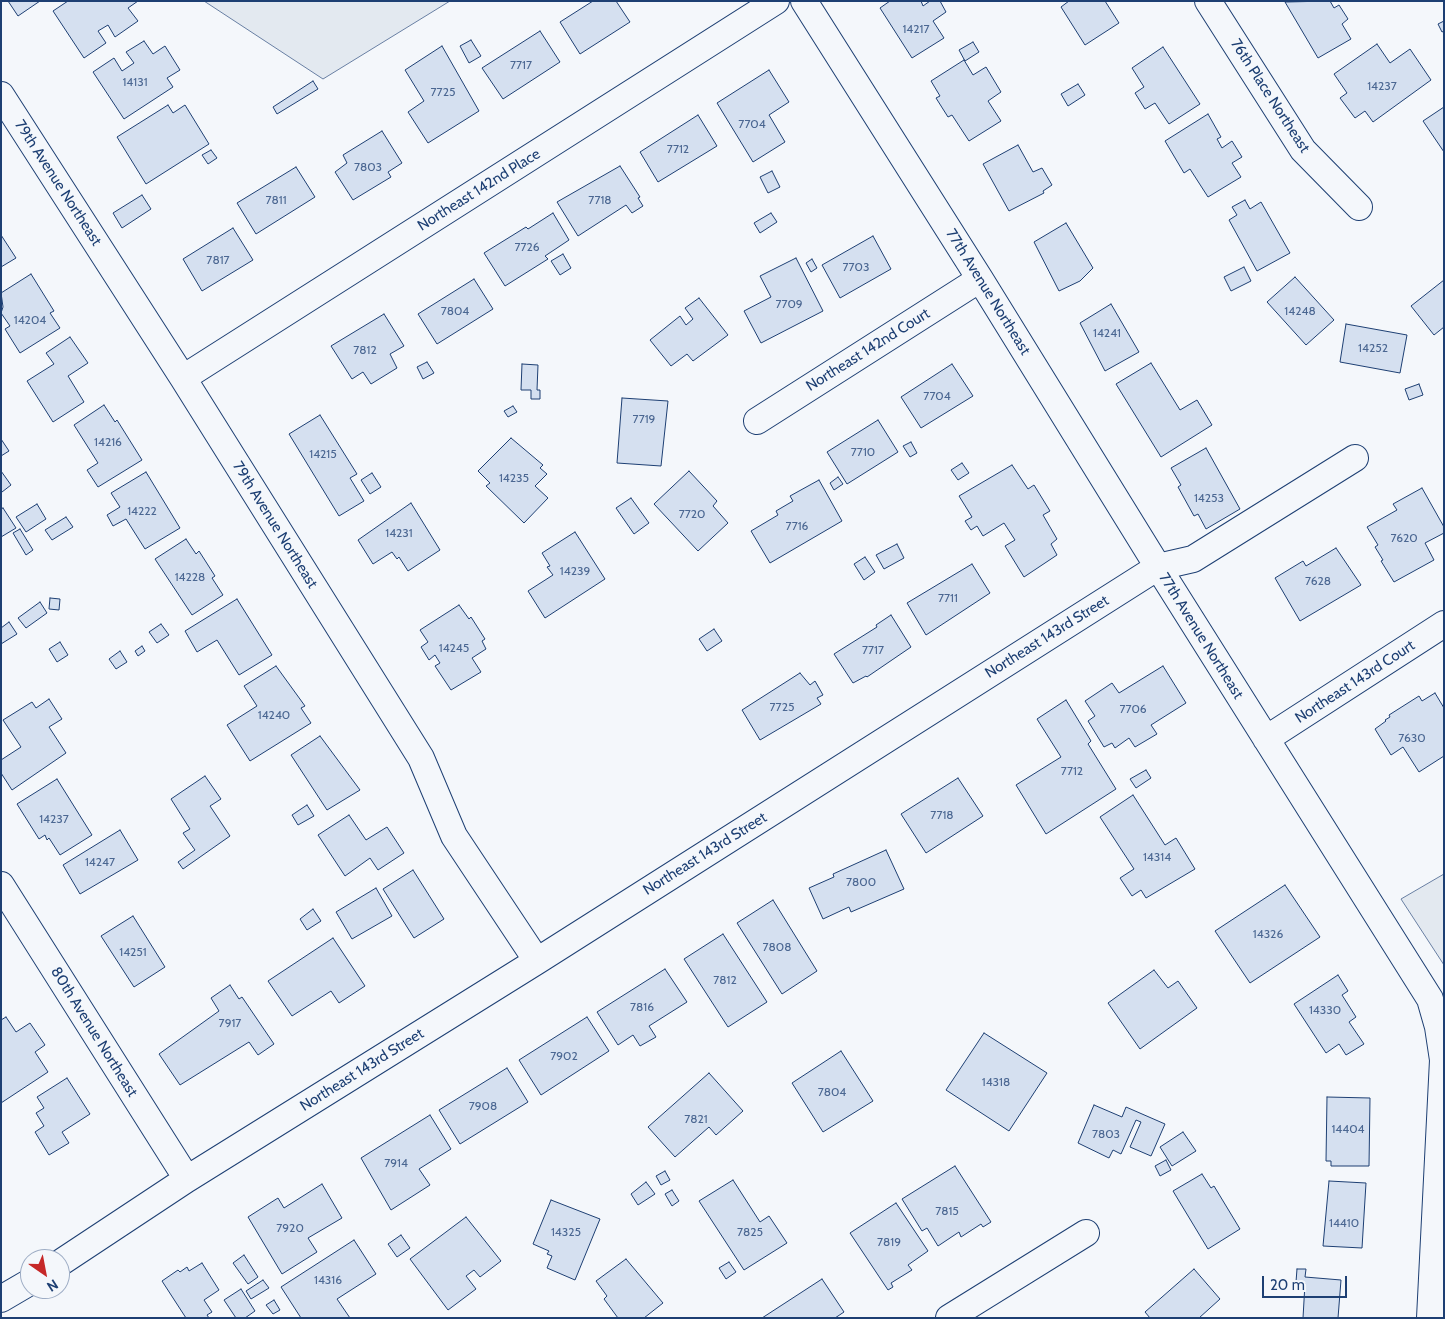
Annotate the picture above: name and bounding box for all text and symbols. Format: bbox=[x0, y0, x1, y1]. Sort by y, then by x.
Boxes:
house number: 14217 bbox=[902, 22, 930, 36]
street label: 76th Place Northeast bbox=[1227, 36, 1313, 156]
house number: 7717 bbox=[510, 58, 532, 72]
house number: 14131 bbox=[122, 75, 148, 89]
house number: 14237 bbox=[1367, 79, 1397, 93]
house number: 7725 bbox=[431, 85, 455, 99]
street label: 79th Avenue Northeast bbox=[11, 117, 105, 249]
house number: 7704 bbox=[738, 117, 766, 131]
house number: 7712 bbox=[667, 142, 689, 156]
street label: Northeast 142nd Place bbox=[414, 145, 544, 235]
house number: 7803 bbox=[354, 160, 382, 174]
house number: 7811 bbox=[265, 193, 287, 207]
house number: 7718 bbox=[588, 193, 612, 207]
street label: 77th Avenue Northeast bbox=[942, 226, 1034, 358]
house number: 7726 bbox=[514, 240, 540, 254]
house number: 7817 bbox=[206, 253, 230, 267]
house number: 7703 bbox=[843, 260, 869, 274]
house number: 7709 bbox=[775, 297, 803, 311]
house number: 7804 bbox=[441, 304, 469, 318]
house number: 14248 bbox=[1284, 304, 1316, 318]
street label: Northeast 142nd Court bbox=[803, 305, 933, 395]
house number: 14204 bbox=[14, 313, 46, 327]
house number: 14241 bbox=[1093, 326, 1121, 340]
house number: 14252 bbox=[1358, 341, 1388, 355]
house number: 7812 bbox=[353, 343, 377, 357]
house number: 7704 bbox=[923, 389, 951, 403]
house number: 7719 bbox=[633, 412, 655, 426]
house number: 14216 bbox=[94, 435, 122, 449]
house number: 7710 bbox=[851, 445, 875, 459]
house number: 14215 bbox=[309, 447, 337, 461]
street label: 79th Avenue Northeast bbox=[229, 458, 321, 592]
house number: 14235 bbox=[499, 471, 529, 485]
house number: 14253 bbox=[1194, 491, 1224, 505]
house number: 14222 bbox=[127, 504, 157, 518]
house number: 7720 bbox=[679, 507, 705, 521]
house number: 7716 bbox=[786, 519, 808, 533]
house number: 14231 bbox=[385, 526, 413, 540]
house number: 7620 bbox=[1390, 531, 1418, 545]
house number: 14239 bbox=[560, 564, 590, 578]
house number: 14228 bbox=[175, 570, 205, 584]
street label: 77th Avenue Northeast bbox=[1155, 570, 1247, 702]
house number: 7628 bbox=[1305, 574, 1331, 588]
house number: 7711 bbox=[938, 591, 958, 605]
street label: Northeast 143rd Street bbox=[982, 592, 1112, 682]
street label: Northeast 143rd Court bbox=[1292, 637, 1418, 727]
house number: 14245 bbox=[439, 641, 469, 655]
house number: 7717 bbox=[862, 643, 884, 657]
house number: 7725 bbox=[770, 700, 794, 714]
house number: 7706 bbox=[1119, 702, 1147, 716]
house number: 14240 bbox=[258, 708, 290, 722]
house number: 7630 bbox=[1398, 731, 1426, 745]
house number: 7712 bbox=[1061, 764, 1083, 778]
house number: 7718 bbox=[930, 808, 954, 822]
street label: Northeast 143rd Street bbox=[640, 809, 770, 899]
house number: 14237 bbox=[39, 812, 69, 826]
house number: 14314 bbox=[1143, 850, 1171, 864]
house number: 14247 bbox=[85, 855, 115, 869]
house number: 7800 bbox=[846, 875, 876, 889]
house number: 14326 bbox=[1253, 927, 1283, 941]
house number: 7808 bbox=[763, 940, 791, 954]
house number: 14251 bbox=[119, 945, 147, 959]
street label: 80th Avenue Northeast bbox=[47, 964, 141, 1100]
house number: 7812 bbox=[713, 973, 737, 987]
house number: 7816 bbox=[630, 1000, 654, 1014]
house number: 14330 bbox=[1309, 1003, 1341, 1017]
house number: 7917 bbox=[219, 1016, 241, 1030]
street label: Northeast 143rd Street bbox=[297, 1025, 427, 1115]
house number: 7902 bbox=[550, 1049, 578, 1063]
house number: 14318 bbox=[982, 1075, 1010, 1089]
house number: 7804 bbox=[818, 1085, 846, 1099]
house number: 7908 bbox=[469, 1099, 497, 1113]
house number: 7821 bbox=[684, 1112, 708, 1126]
house number: 14404 bbox=[1331, 1122, 1365, 1136]
house number: 7803 bbox=[1092, 1127, 1120, 1141]
house number: 7914 bbox=[384, 1156, 408, 1170]
house number: 7815 bbox=[935, 1204, 959, 1218]
house number: 14410 bbox=[1329, 1216, 1359, 1230]
house number: 7920 bbox=[276, 1221, 304, 1235]
house number: 14325 bbox=[551, 1225, 581, 1239]
house number: 7825 bbox=[737, 1225, 763, 1239]
house number: 7819 bbox=[877, 1235, 901, 1249]
north arrow bbox=[20, 1249, 70, 1299]
scale bar bbox=[1265, 1266, 1350, 1298]
house number: 14316 bbox=[314, 1273, 342, 1287]
text: N bbox=[44, 1275, 62, 1296]
text: 20 m bbox=[1270, 1276, 1305, 1294]

